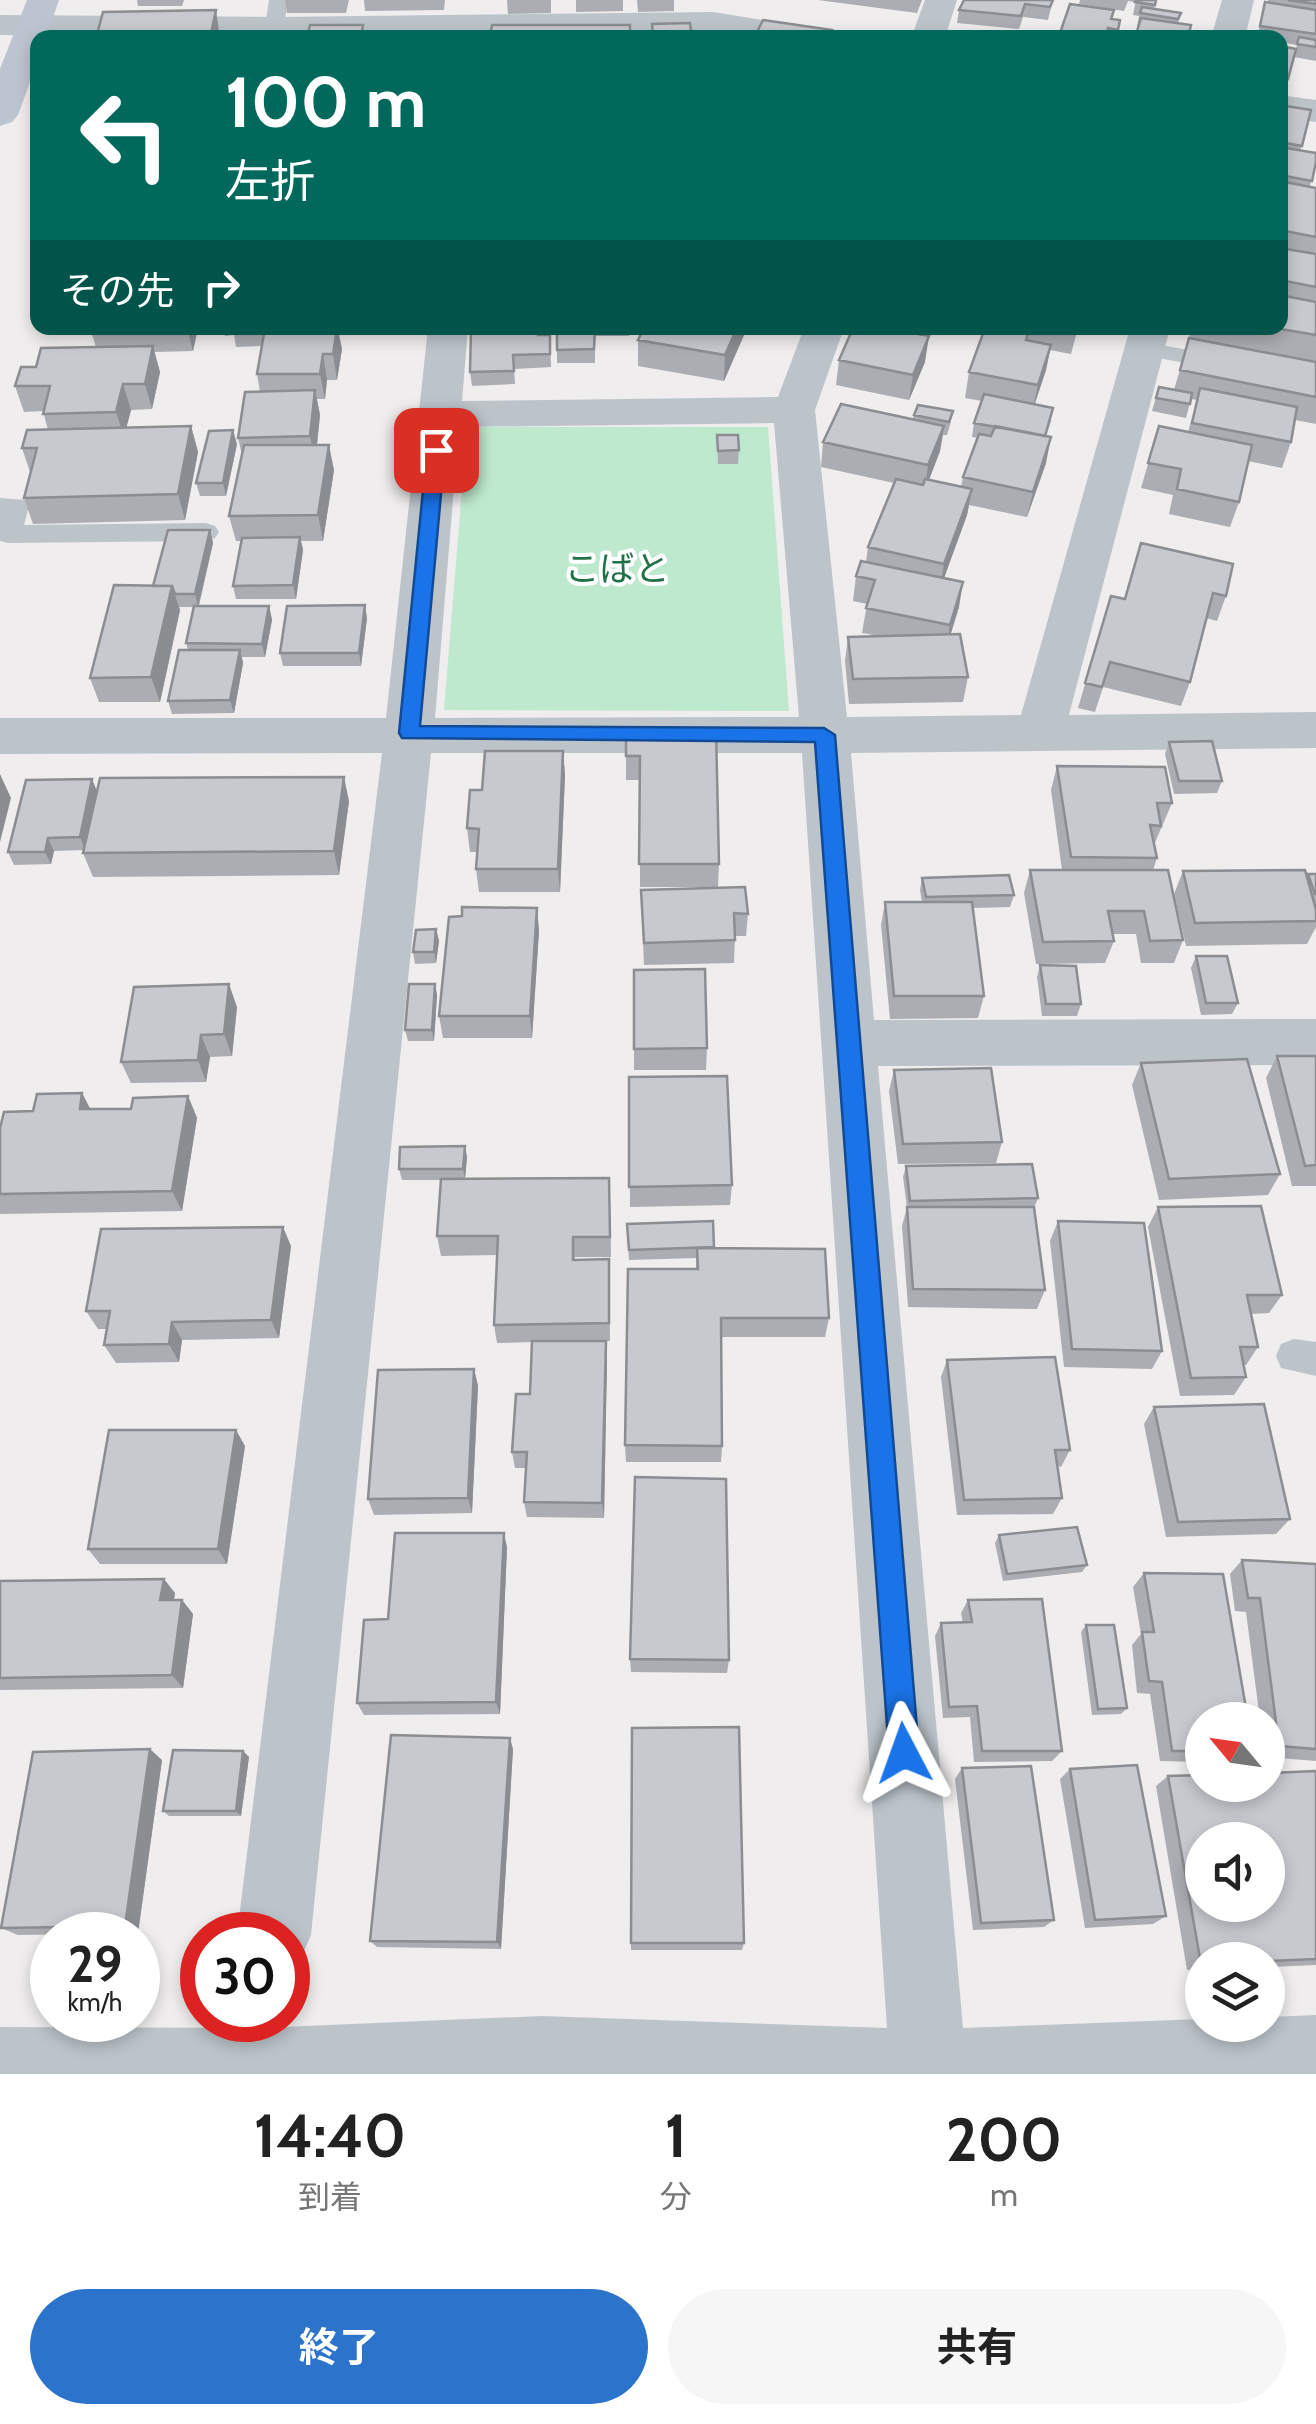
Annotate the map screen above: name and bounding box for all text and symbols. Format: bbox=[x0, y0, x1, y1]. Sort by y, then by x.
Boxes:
text: 100 m bbox=[225, 59, 426, 145]
icon: left bbox=[60, 70, 190, 200]
text: 左折 bbox=[225, 154, 315, 208]
icon: right bbox=[194, 260, 249, 315]
text: その先 bbox=[60, 267, 174, 314]
pin bbox=[394, 408, 479, 493]
icon: arrive bbox=[409, 423, 464, 478]
park label: こばと bbox=[564, 547, 670, 590]
position arrow bbox=[852, 1701, 956, 1805]
north arrow bbox=[1185, 1702, 1285, 1802]
map controls bbox=[1185, 1702, 1285, 2042]
button: sound bbox=[1185, 1822, 1285, 1922]
speed limit sign: 30 bbox=[180, 1912, 310, 2042]
text: 29 bbox=[68, 1934, 122, 1995]
button: layers bbox=[1185, 1942, 1285, 2042]
text: km/h bbox=[68, 1987, 122, 2017]
text: 14:40 bbox=[254, 2099, 406, 2172]
text: 1 bbox=[665, 2099, 687, 2172]
text: 200 bbox=[946, 2103, 1062, 2176]
text: m bbox=[990, 2175, 1018, 2214]
text: 到着 bbox=[298, 2177, 362, 2216]
text: 分 bbox=[660, 2177, 692, 2216]
button: 終了 bbox=[30, 2289, 648, 2404]
button: 共有 bbox=[668, 2289, 1286, 2404]

